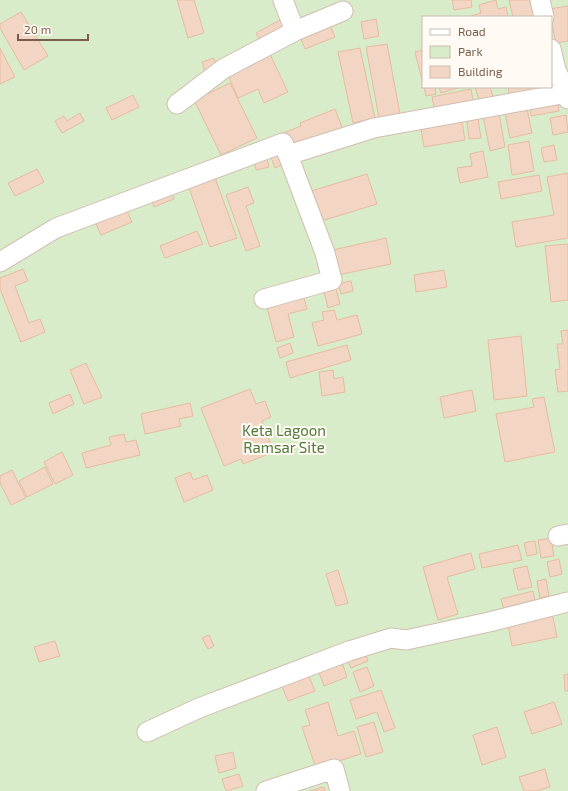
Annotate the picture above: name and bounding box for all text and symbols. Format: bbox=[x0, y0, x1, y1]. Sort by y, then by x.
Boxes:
scale bar bbox=[18, 16, 88, 42]
legend bbox=[422, 16, 552, 88]
text: 20 m bbox=[24, 22, 51, 36]
text: Road bbox=[458, 24, 486, 38]
text: Park bbox=[458, 44, 483, 58]
text: Building bbox=[458, 64, 503, 78]
park label: Keta Lagoon Ramsar Site bbox=[242, 421, 326, 456]

